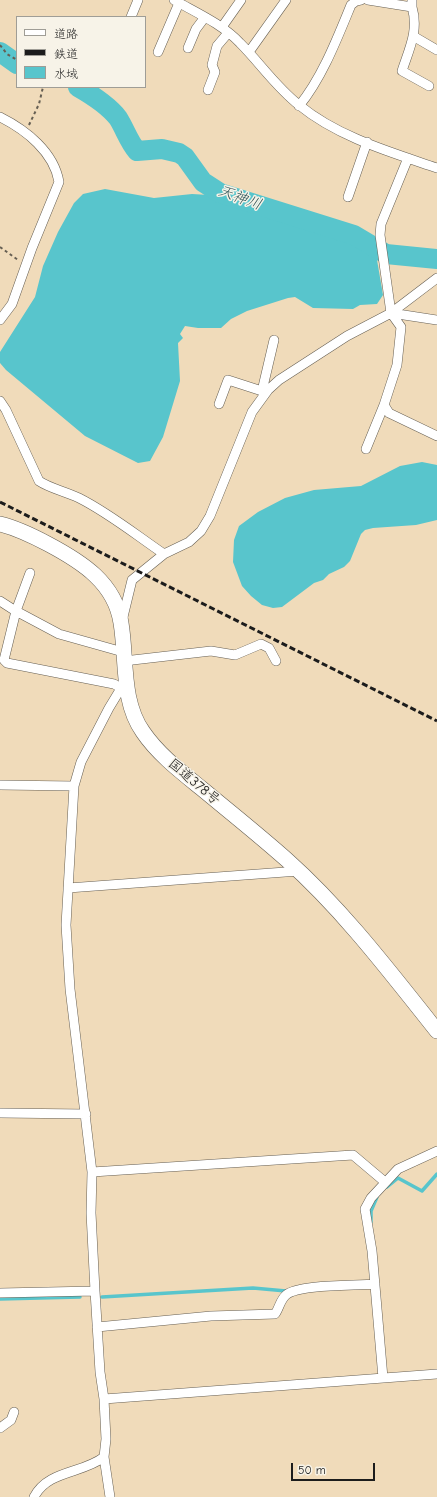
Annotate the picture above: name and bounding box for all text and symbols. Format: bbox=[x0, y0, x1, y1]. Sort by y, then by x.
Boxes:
legend bbox=[16, 16, 146, 88]
text: 道路 bbox=[54, 27, 78, 41]
text: 鉄道 bbox=[54, 47, 78, 61]
text: 水域 bbox=[54, 67, 78, 81]
water label: 天神川 bbox=[216, 182, 264, 214]
street label: 国道378号 bbox=[165, 755, 223, 809]
scale bar bbox=[293, 1455, 377, 1481]
text: 50 m bbox=[298, 1463, 326, 1477]

